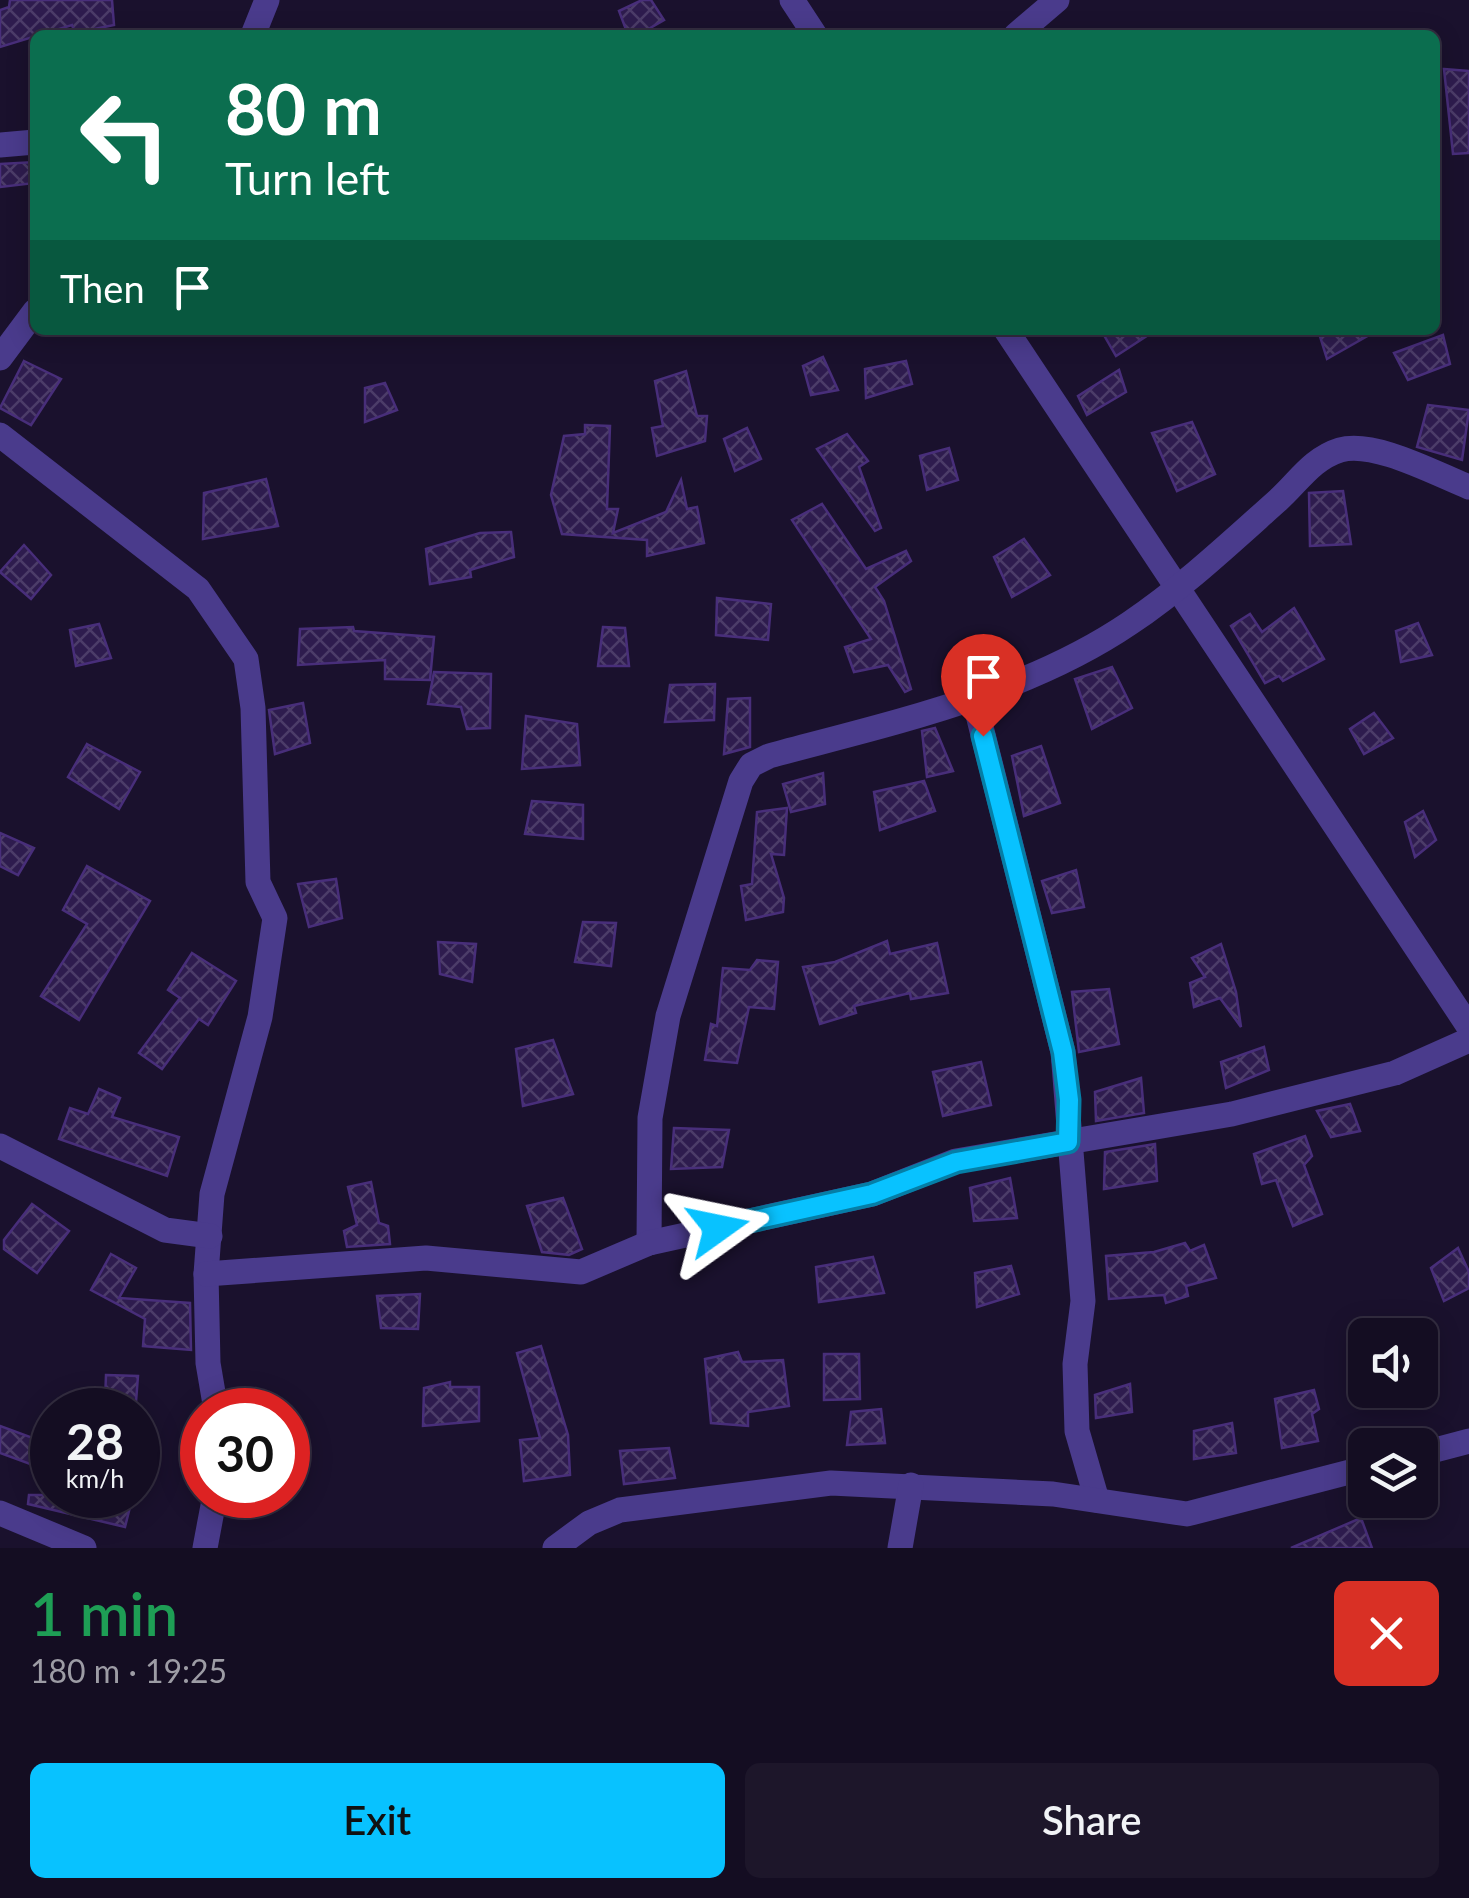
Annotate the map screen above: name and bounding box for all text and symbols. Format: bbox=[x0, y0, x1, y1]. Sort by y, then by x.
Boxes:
text: 80 m bbox=[225, 66, 382, 150]
icon: left bbox=[60, 70, 190, 200]
text: Turn left bbox=[225, 151, 390, 205]
icon: arrive bbox=[165, 260, 220, 315]
text: Then bbox=[60, 265, 145, 311]
pin bbox=[941, 634, 1026, 737]
icon: arrive bbox=[956, 649, 1011, 704]
position arrow bbox=[666, 1176, 770, 1280]
map controls bbox=[1348, 1318, 1438, 1518]
button: sound bbox=[1348, 1318, 1438, 1408]
speed limit sign: 30 bbox=[180, 1388, 310, 1518]
text: 28 bbox=[66, 1411, 124, 1471]
button: layers bbox=[1348, 1428, 1438, 1518]
text: km/h bbox=[66, 1463, 124, 1493]
text: 1 min bbox=[30, 1577, 178, 1649]
button: close bbox=[1334, 1581, 1439, 1686]
text: 180 m · 19:25 bbox=[30, 1651, 227, 1690]
button: Exit bbox=[30, 1763, 725, 1878]
button: Share bbox=[745, 1763, 1439, 1878]

